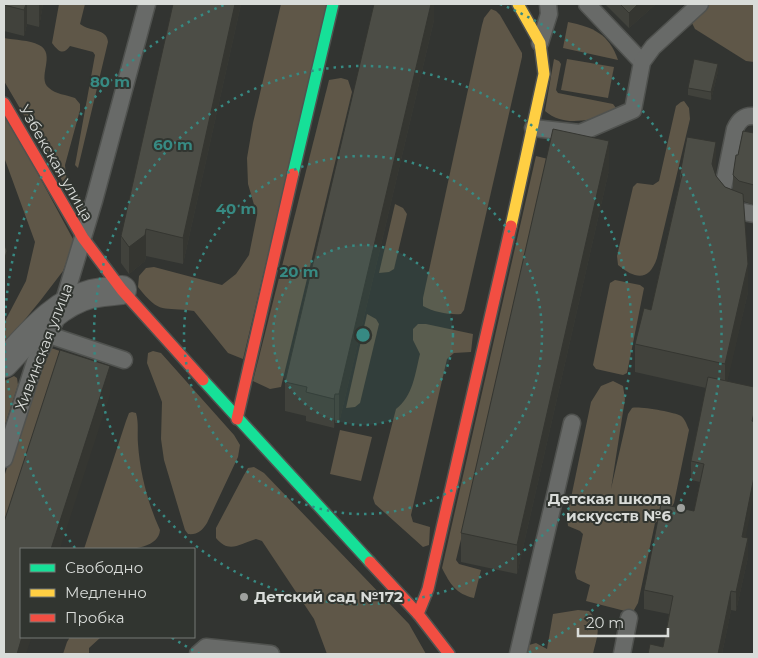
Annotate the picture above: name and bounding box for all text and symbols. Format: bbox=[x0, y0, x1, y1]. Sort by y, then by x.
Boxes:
text: 80 m bbox=[90, 72, 130, 91]
street label: Узбекская улица bbox=[15, 101, 98, 224]
text: 60 m bbox=[153, 135, 193, 154]
text: 40 m bbox=[216, 199, 256, 218]
text: 20 m bbox=[279, 262, 319, 281]
street label: Хивинская улица bbox=[10, 280, 77, 413]
centre of rings bbox=[354, 326, 372, 344]
place label: Детская школа искусств №6 bbox=[548, 489, 671, 525]
marker: Детская школа искусств №6 bbox=[675, 502, 687, 514]
legend bbox=[20, 548, 195, 638]
text: Свободно bbox=[65, 558, 143, 577]
text: Медленно bbox=[65, 583, 147, 602]
place label: Детский сад №172 bbox=[254, 587, 403, 606]
marker: Детский сад №172 bbox=[238, 591, 250, 603]
scale bar bbox=[578, 606, 668, 638]
text: Пробка bbox=[65, 608, 124, 627]
text: 20 m bbox=[586, 613, 624, 632]

